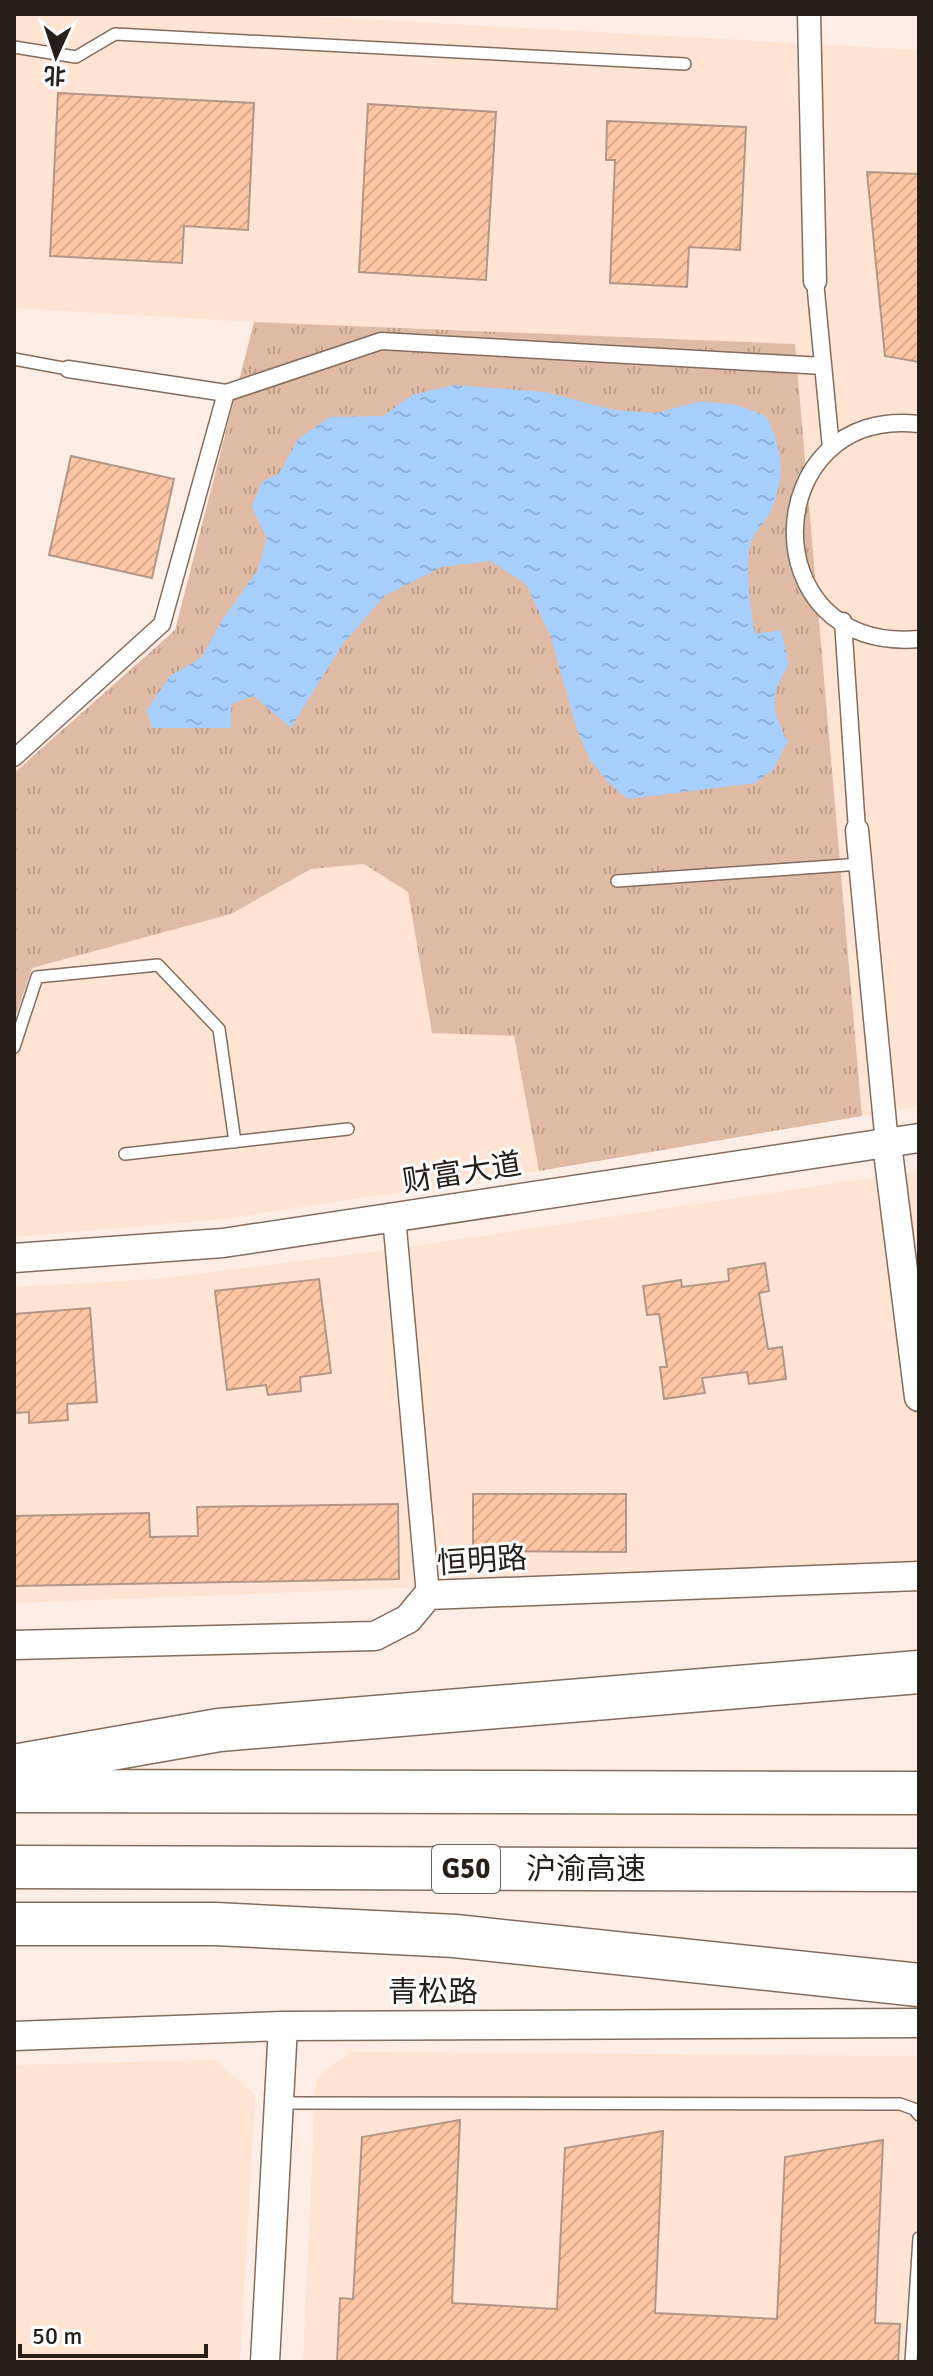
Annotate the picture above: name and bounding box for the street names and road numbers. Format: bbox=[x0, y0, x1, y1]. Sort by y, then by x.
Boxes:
street label: 财富大道 bbox=[400, 1145, 524, 1201]
street label: 恒明路 bbox=[436, 1539, 528, 1583]
road number: G50 bbox=[432, 1845, 500, 1893]
street label: 沪渝高速 bbox=[526, 1851, 646, 1888]
street label: 青松路 bbox=[388, 1974, 478, 2011]

